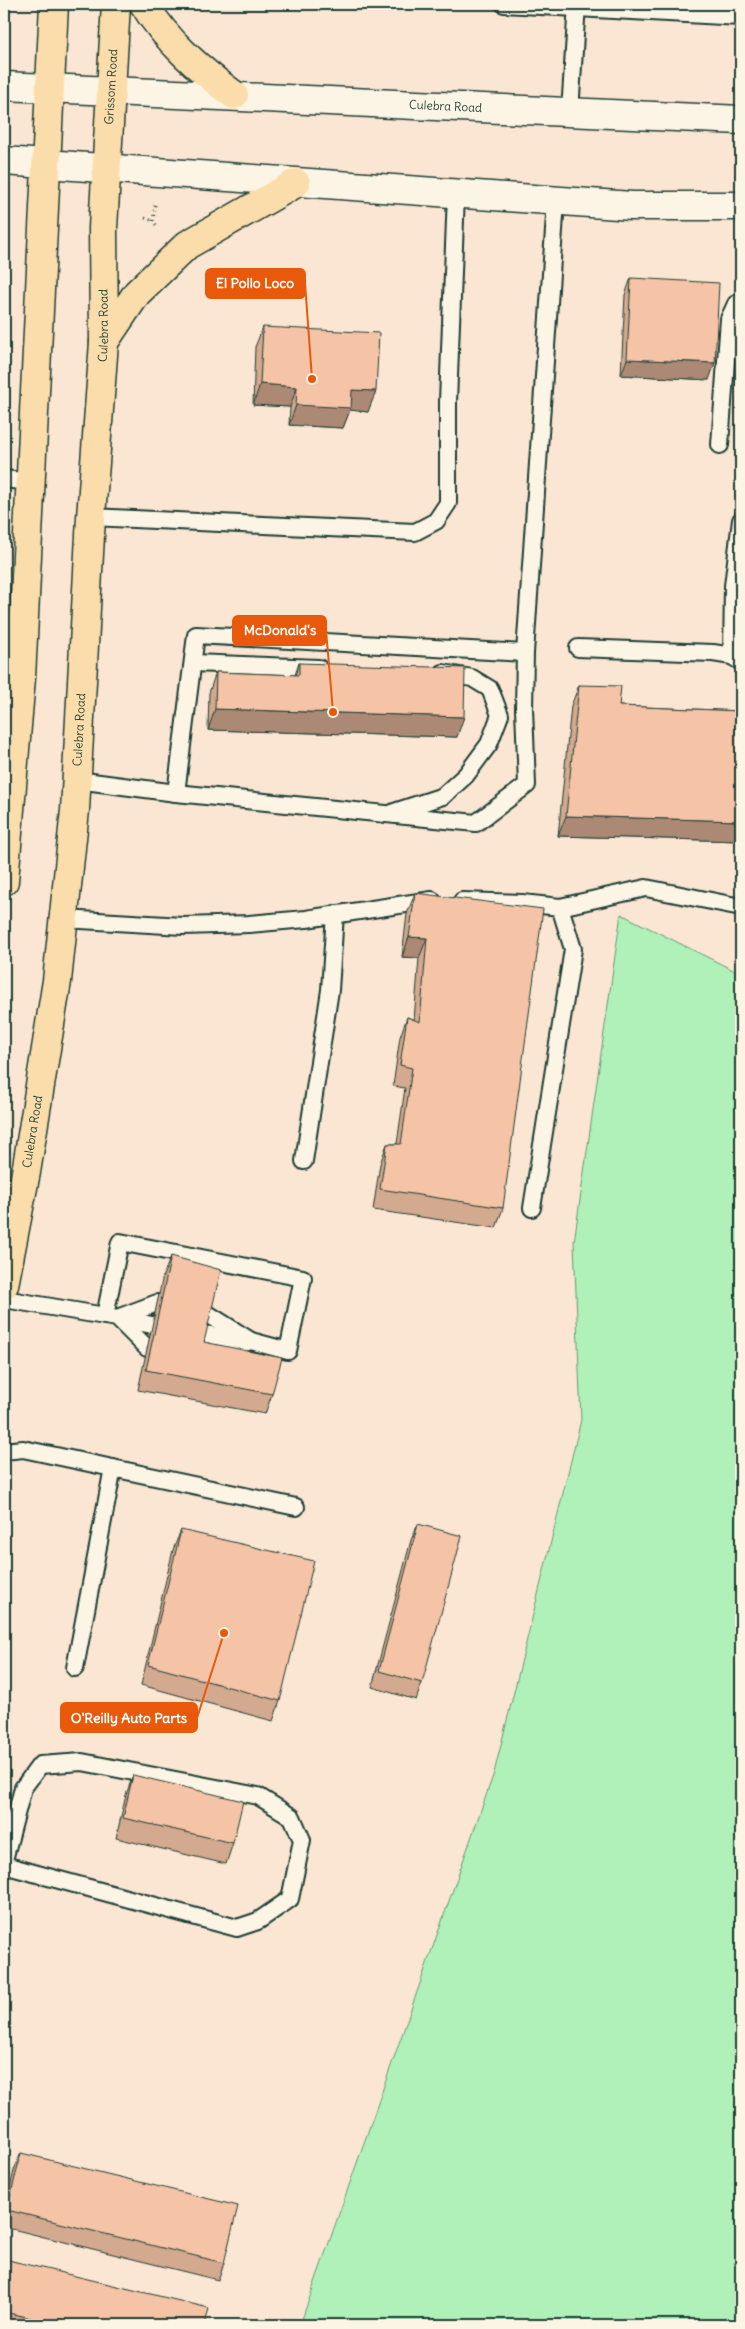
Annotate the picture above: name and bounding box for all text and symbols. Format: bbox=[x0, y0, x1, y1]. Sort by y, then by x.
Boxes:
street label: Grissom Road bbox=[101, 49, 120, 125]
street label: Culebra Road bbox=[409, 97, 482, 115]
callout: El Pollo Loco bbox=[206, 269, 305, 298]
text: El Pollo Loco bbox=[216, 274, 294, 292]
street label: Culebra Road bbox=[95, 289, 111, 363]
callout: McDonald's bbox=[233, 616, 326, 645]
text: McDonald's bbox=[244, 621, 317, 639]
street label: Culebra Road bbox=[69, 693, 88, 767]
street label: Culebra Road bbox=[19, 1094, 45, 1169]
callout: O'Reilly Auto Parts bbox=[61, 1703, 197, 1732]
text: O'Reilly Auto Parts bbox=[71, 1709, 188, 1727]

